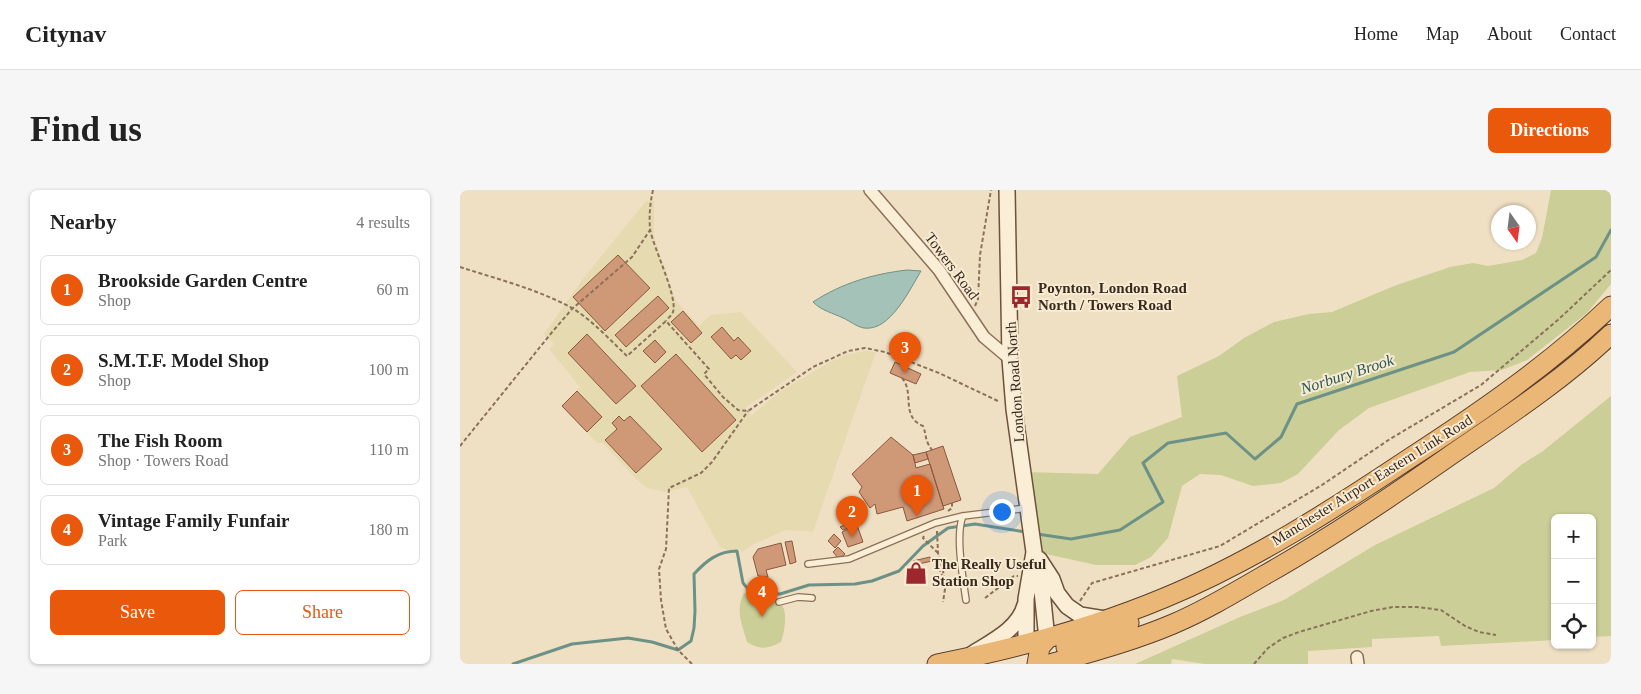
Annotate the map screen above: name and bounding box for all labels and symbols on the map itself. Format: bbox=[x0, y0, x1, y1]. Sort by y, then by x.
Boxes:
north arrow bbox=[1491, 205, 1536, 250]
street label: Towers Road bbox=[922, 229, 983, 303]
place label: Poynton, London Road North / Towers Road bbox=[1038, 280, 1187, 313]
bus stop icon: Poynton, London Road North / Towers Road bbox=[1008, 284, 1034, 310]
street label: London Road North bbox=[1003, 321, 1027, 443]
pin: 3 bbox=[889, 332, 921, 373]
water label: Norbury Brook bbox=[1297, 351, 1397, 398]
street label: Manchester Airport Eastern Link Road bbox=[1269, 411, 1476, 549]
pin: 1 bbox=[901, 475, 933, 516]
pin: 2 bbox=[836, 496, 868, 537]
your location bbox=[989, 499, 1015, 525]
place label: The Really Useful Station Shop bbox=[932, 556, 1046, 589]
shop icon: The Really Useful Station Shop bbox=[903, 560, 929, 586]
pin: 4 bbox=[746, 576, 778, 617]

